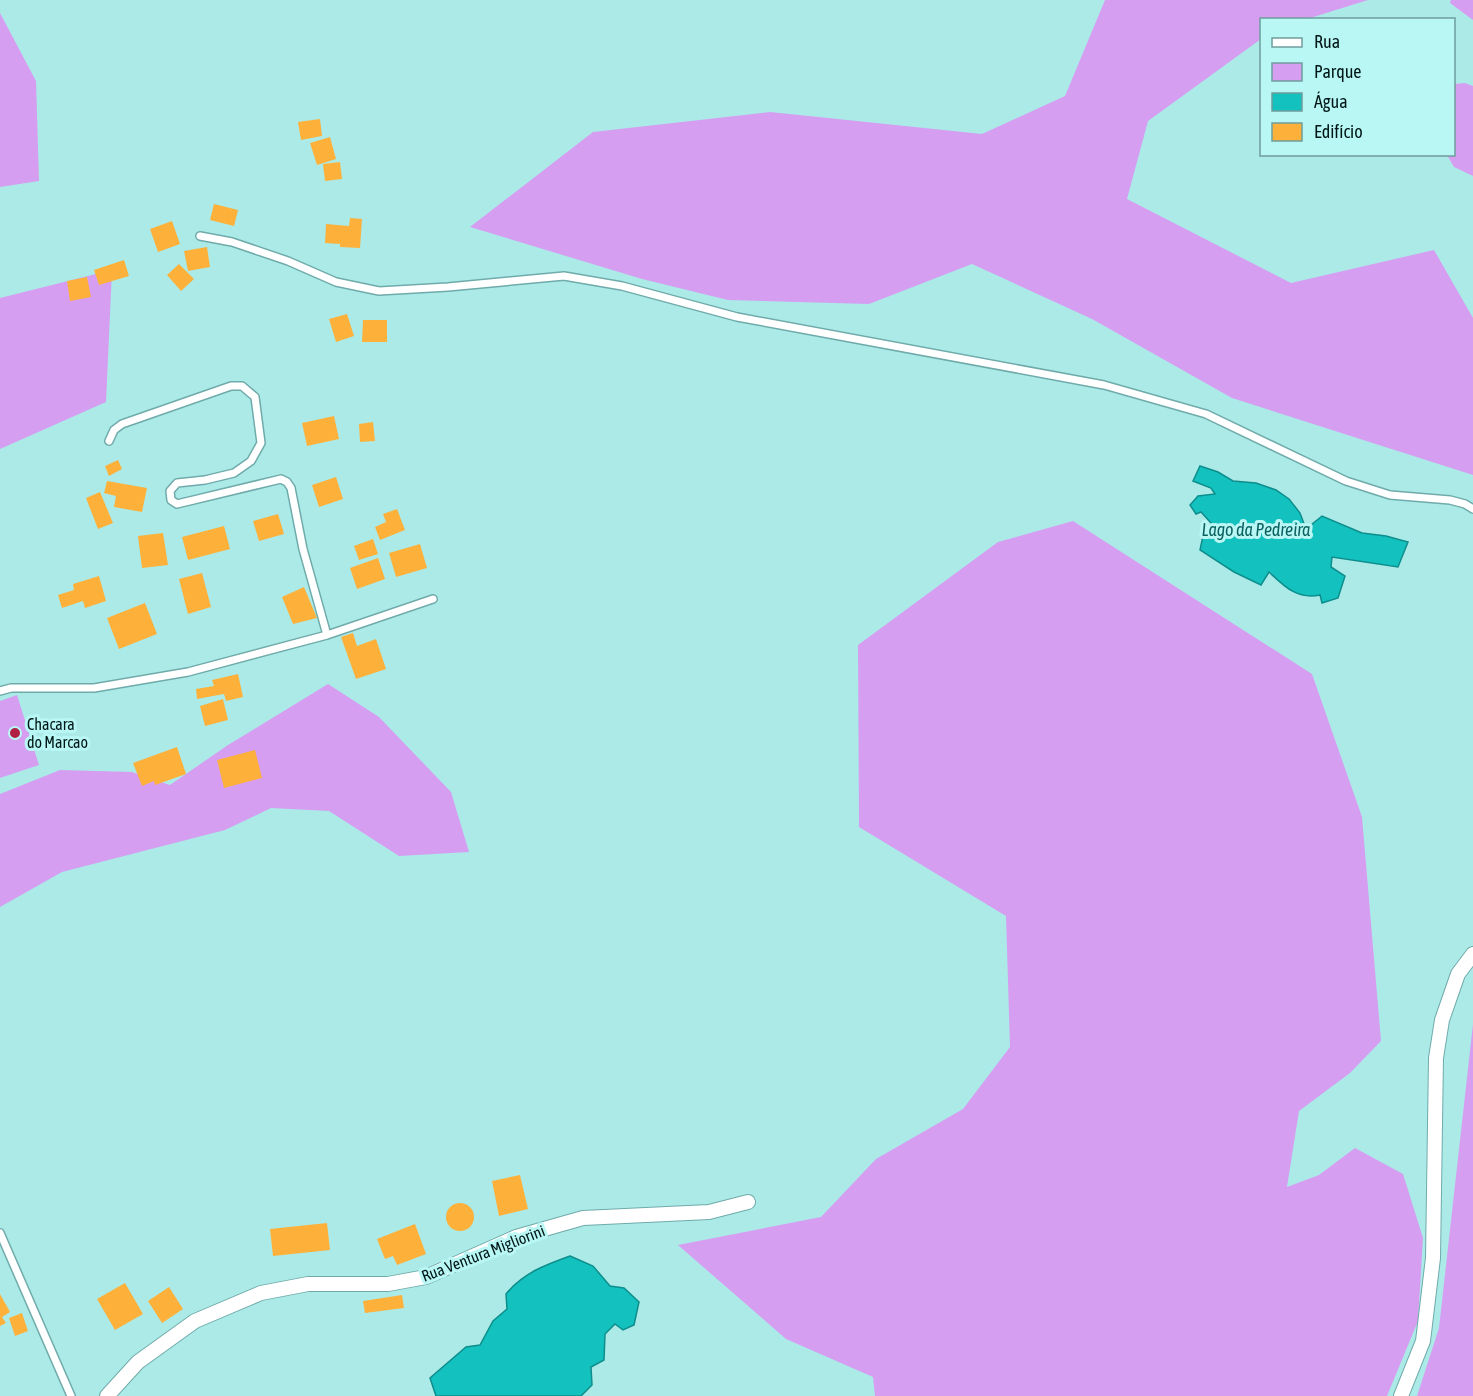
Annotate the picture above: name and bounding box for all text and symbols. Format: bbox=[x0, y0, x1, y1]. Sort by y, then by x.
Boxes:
legend bbox=[1260, 18, 1455, 156]
text: Rua bbox=[1314, 31, 1340, 52]
text: Parque bbox=[1314, 61, 1362, 82]
text: Água bbox=[1314, 91, 1348, 112]
text: Edifício bbox=[1314, 121, 1363, 142]
water label: Lago da Pedreira bbox=[1202, 519, 1311, 540]
place label: Chacara do Marcao bbox=[27, 715, 88, 751]
marker: Chacara do Marcao bbox=[8, 726, 22, 740]
street label: Rua Ventura Migliorini bbox=[419, 1221, 548, 1286]

